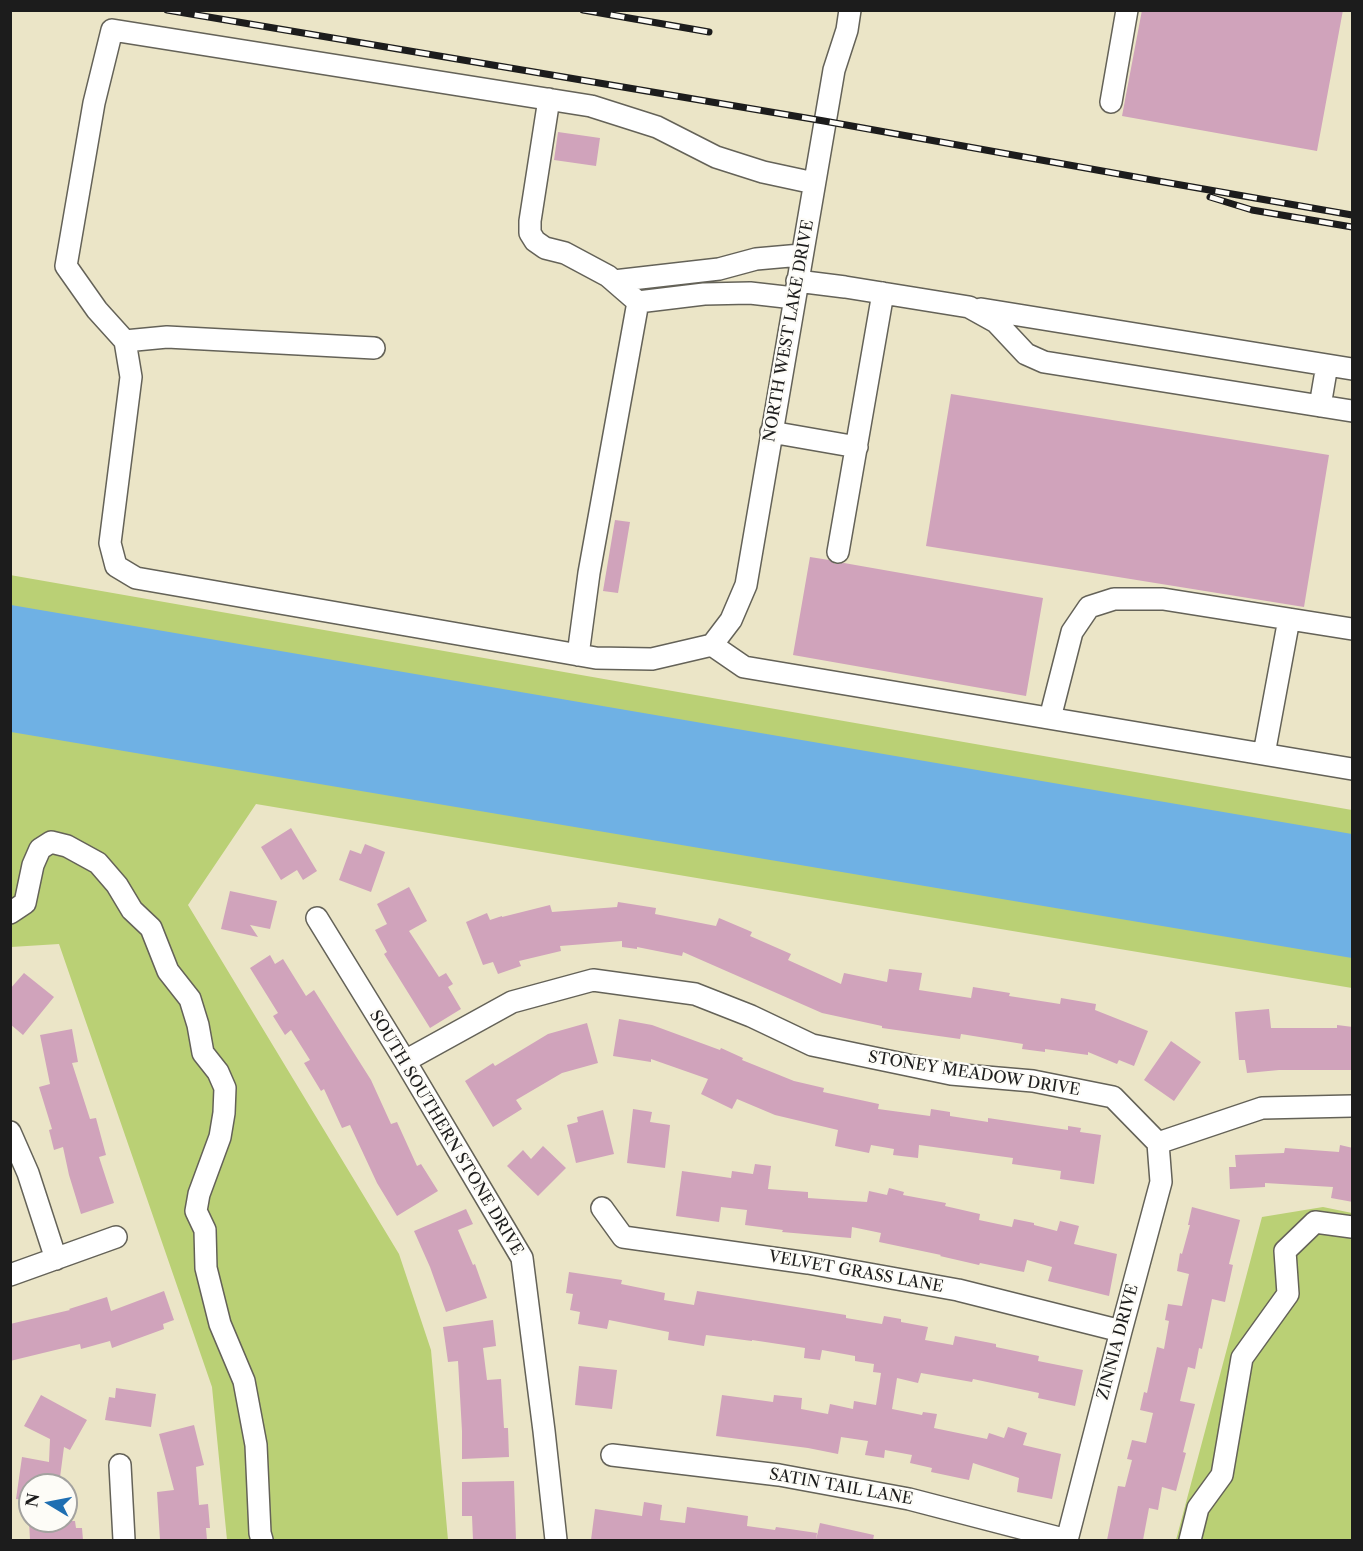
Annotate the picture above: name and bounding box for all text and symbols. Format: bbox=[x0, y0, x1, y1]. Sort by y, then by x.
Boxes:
street label: NORTH WEST LAKE DRIVE bbox=[760, 218, 818, 444]
street label: SOUTH SOUTHERN STONE DRIVE bbox=[365, 1007, 527, 1259]
street label: STONEY MEADOW DRIVE bbox=[867, 1048, 1081, 1100]
street label: VELVET GRASS LANE bbox=[767, 1247, 945, 1297]
street label: ZINNIA DRIVE bbox=[1093, 1282, 1143, 1402]
street label: SATIN TAIL LANE bbox=[768, 1465, 914, 1509]
north arrow bbox=[18, 1473, 78, 1533]
text: N bbox=[21, 1492, 43, 1509]

